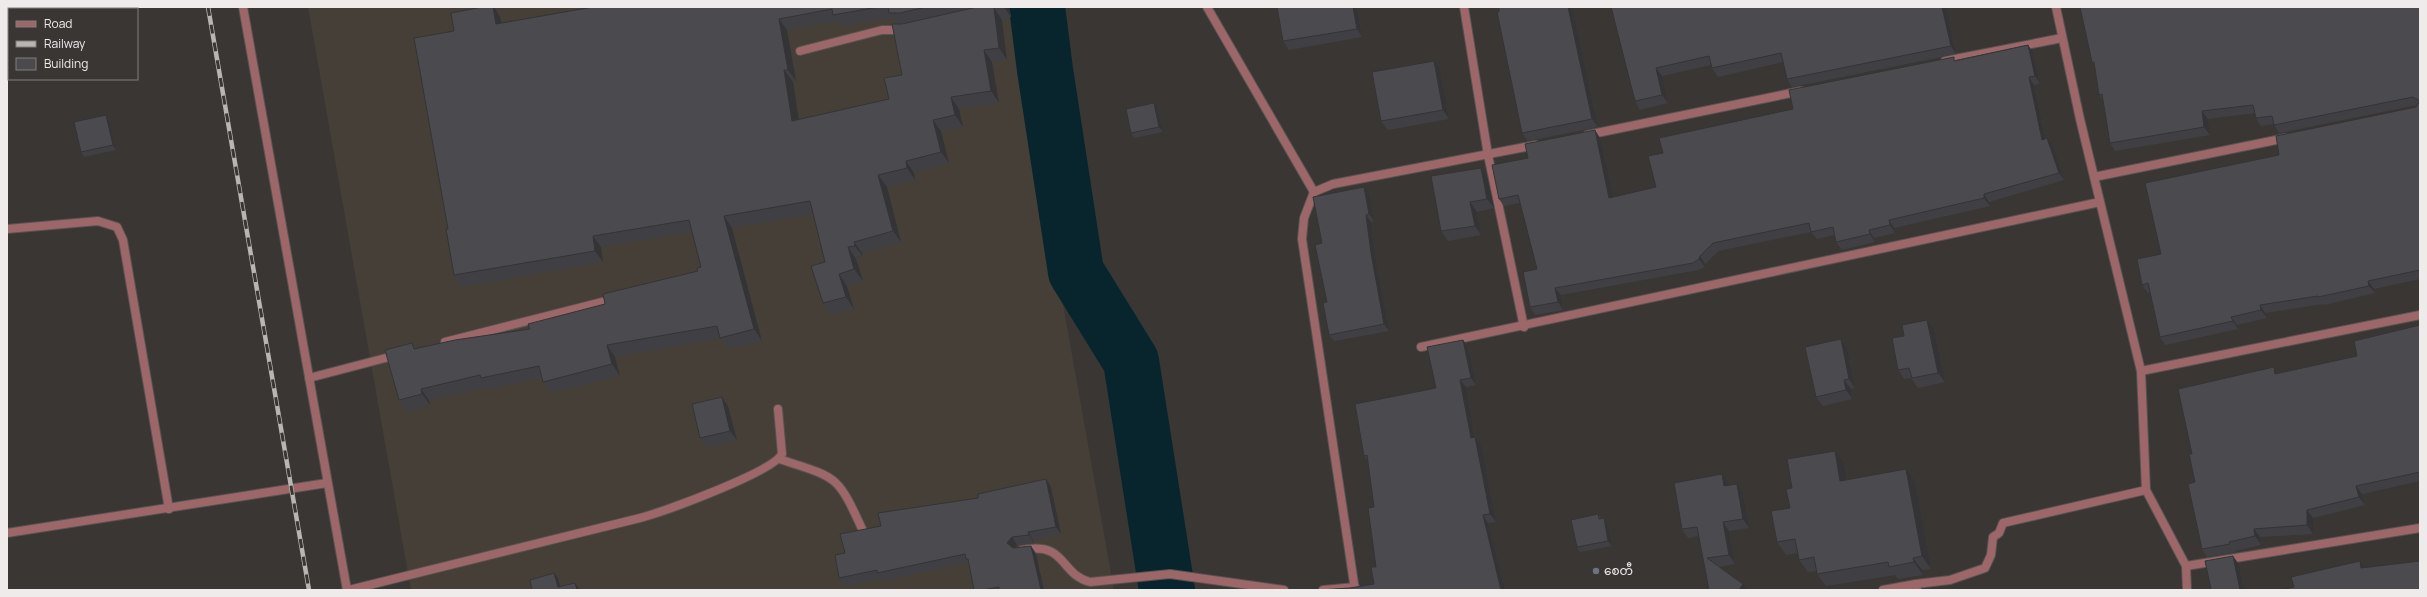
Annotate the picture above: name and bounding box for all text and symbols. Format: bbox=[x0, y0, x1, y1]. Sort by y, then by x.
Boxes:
legend bbox=[8, 8, 138, 80]
text: Road bbox=[44, 15, 72, 32]
text: Railway bbox=[44, 35, 86, 52]
text: Building bbox=[44, 55, 88, 72]
place label: စေတီ bbox=[1604, 562, 1633, 579]
marker: စေတီ bbox=[1591, 566, 1601, 576]

